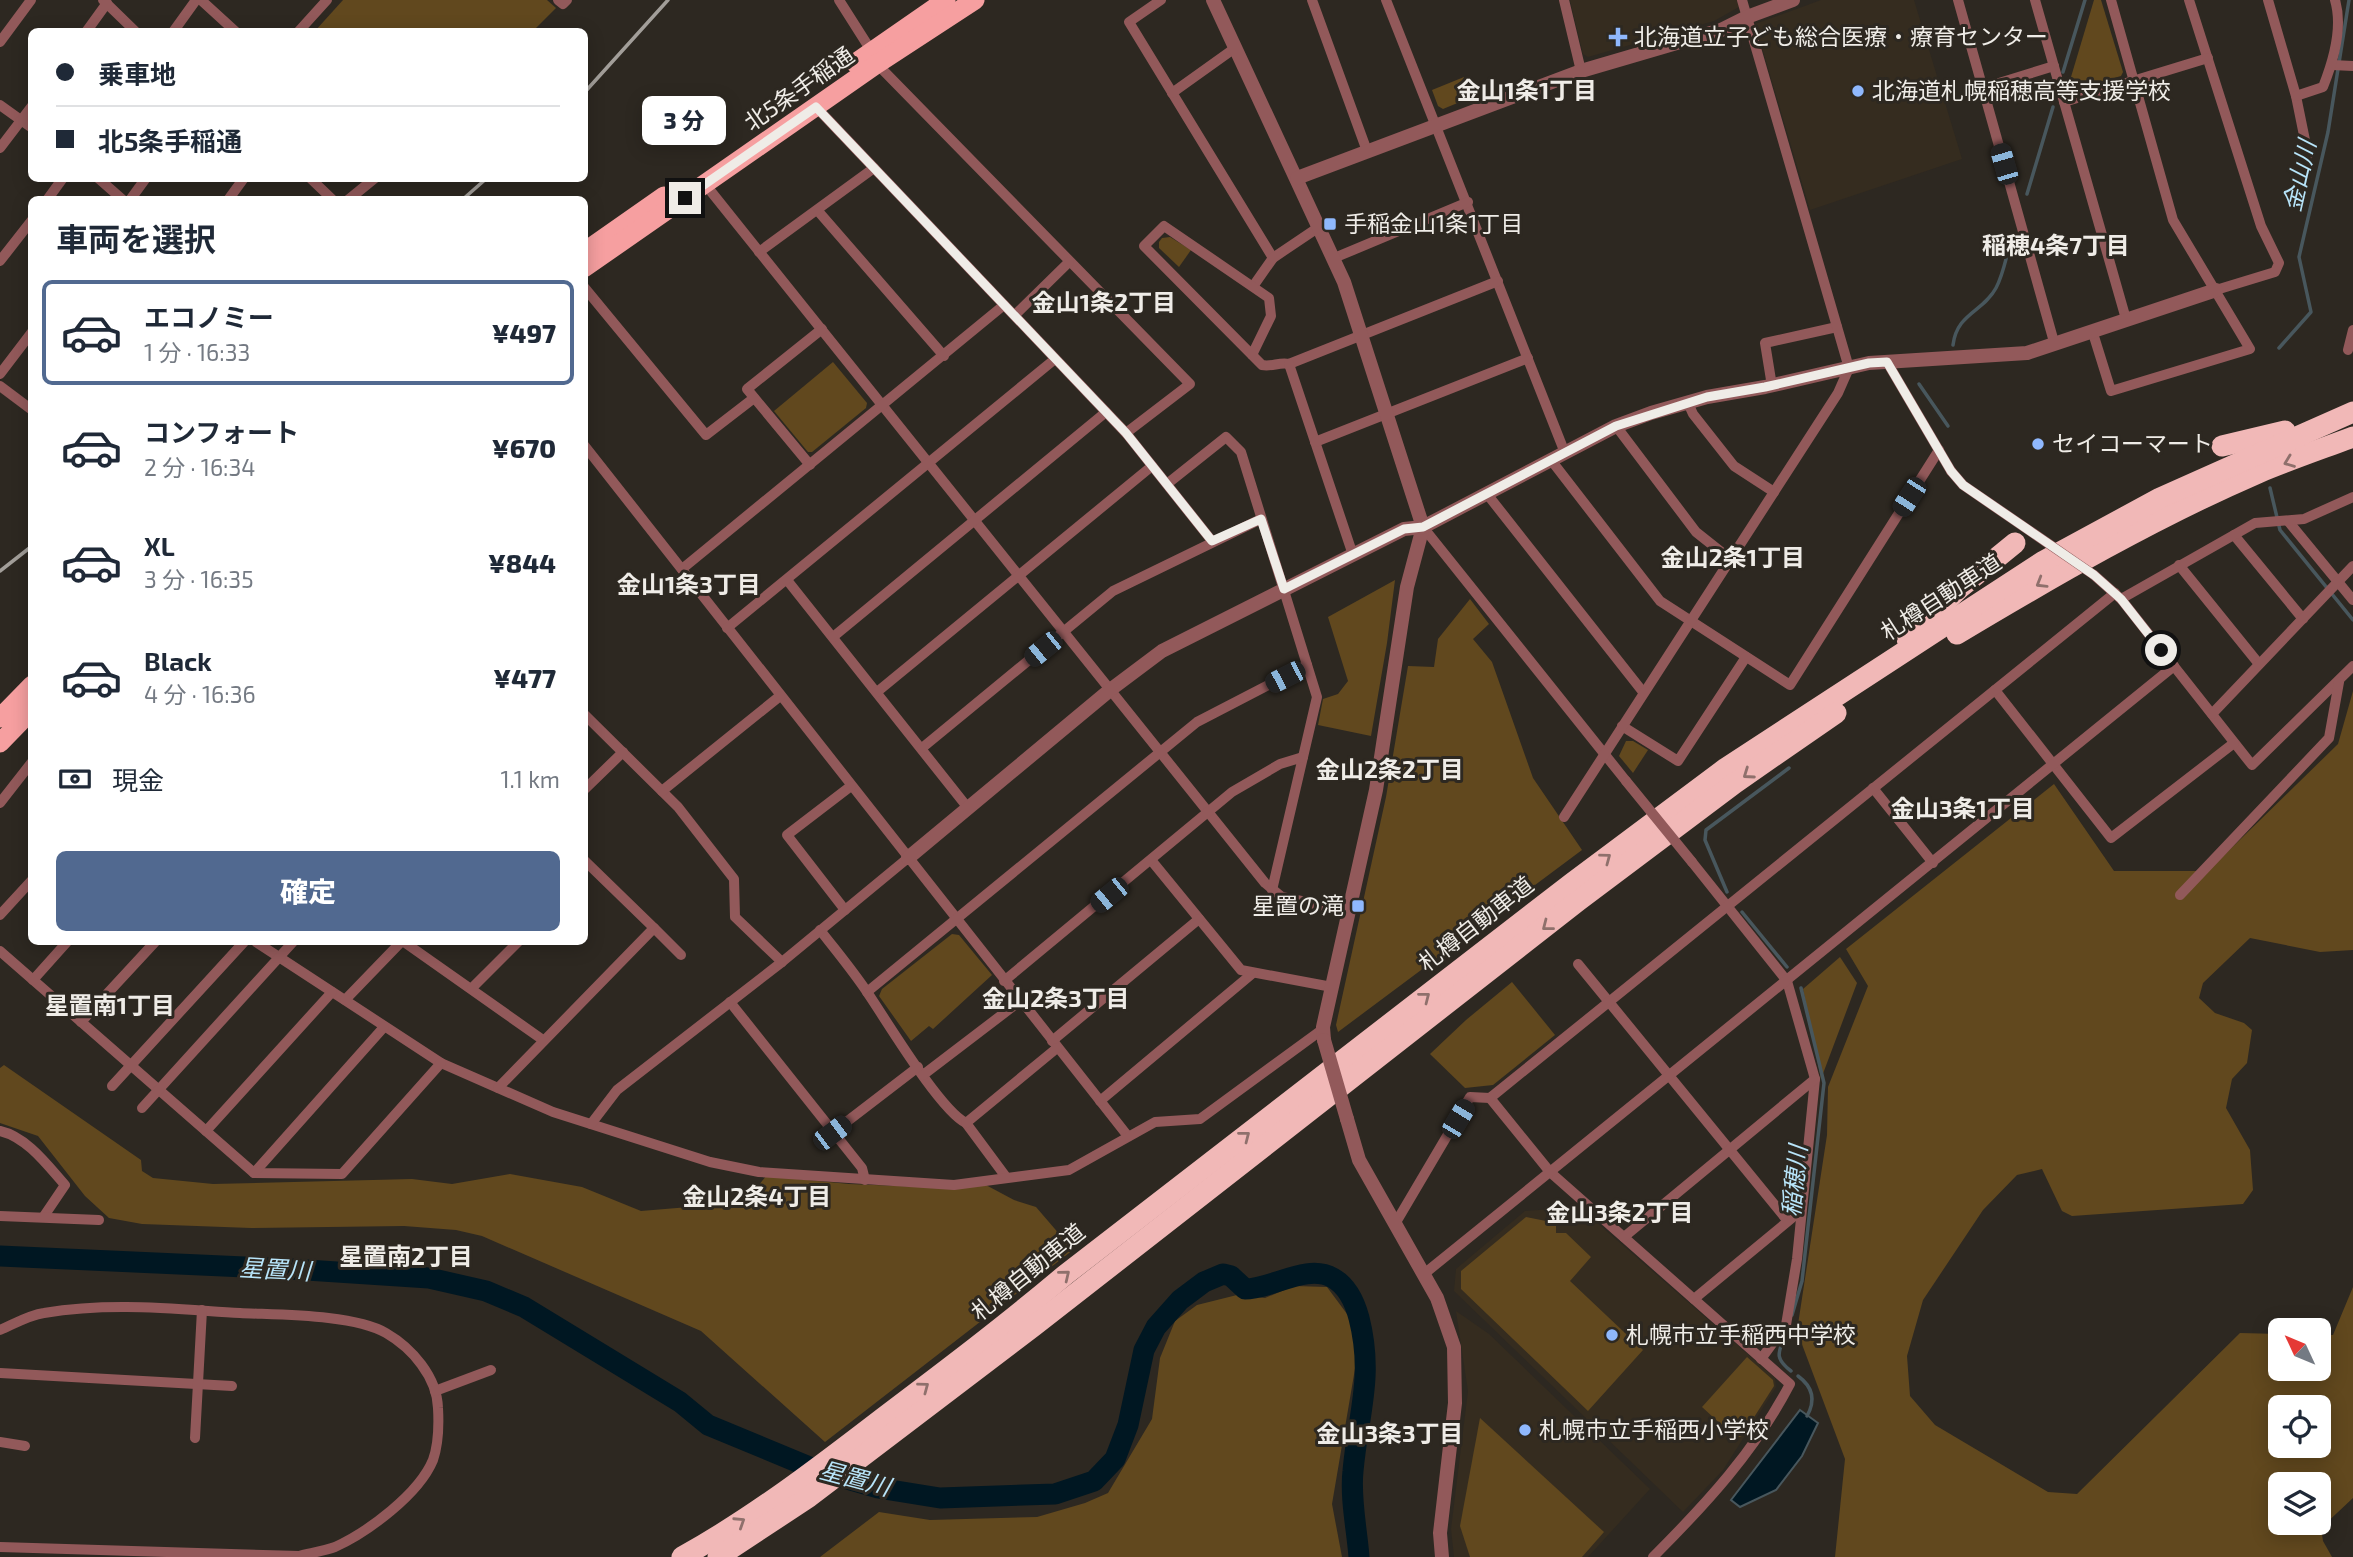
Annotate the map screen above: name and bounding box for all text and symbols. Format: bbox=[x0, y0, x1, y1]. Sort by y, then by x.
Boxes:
place label: 北海道立子ども総合医療・療育センター bbox=[1634, 22, 2048, 50]
marker: 北海道立子ども総合医療・療育センター bbox=[1608, 27, 1628, 47]
street label: 北5条手稲通 bbox=[738, 40, 859, 136]
text: 乗車地 bbox=[98, 58, 176, 89]
district label: 金山1条1丁目 bbox=[1457, 75, 1597, 104]
place label: 北海道札幌稲穂高等支援学校 bbox=[1872, 76, 2171, 104]
marker: 北海道札幌稲穂高等支援学校 bbox=[1850, 83, 1866, 99]
callout: 3 分 bbox=[643, 96, 727, 146]
text: 3 分 bbox=[663, 106, 705, 134]
text: 北5条手稲通 bbox=[98, 125, 242, 156]
water label: 金山川 bbox=[2276, 134, 2321, 214]
car bbox=[1989, 141, 2020, 187]
route end bbox=[669, 182, 701, 214]
place label: 手稲金山1条1丁目 bbox=[1344, 209, 1523, 237]
marker: 手稲金山1条1丁目 bbox=[1322, 216, 1338, 232]
text: 車両を選択 bbox=[56, 219, 216, 257]
district label: 稲穂4条7丁目 bbox=[1982, 230, 2130, 259]
district label: 金山1条2丁目 bbox=[1032, 287, 1176, 316]
icon: car bbox=[60, 301, 123, 364]
text: エコノミー bbox=[144, 301, 274, 332]
text: ¥497 bbox=[492, 317, 556, 348]
text: 1 分 · 16:33 bbox=[144, 338, 250, 366]
icon: car bbox=[60, 416, 123, 479]
text: コンフォート bbox=[144, 416, 299, 447]
place label: セイコーマート bbox=[2052, 429, 2213, 457]
text: ¥670 bbox=[492, 432, 556, 463]
marker: セイコーマート bbox=[2030, 436, 2046, 452]
text: 2 分 · 16:34 bbox=[144, 453, 255, 481]
one-way arrow bbox=[2284, 453, 2296, 467]
car bbox=[1889, 474, 1930, 520]
text: XL bbox=[144, 530, 175, 561]
icon: car bbox=[60, 531, 123, 594]
district label: 金山2条1丁目 bbox=[1661, 542, 1805, 571]
text: ¥844 bbox=[488, 547, 556, 578]
street label: 札樽自動車道 bbox=[1875, 547, 2006, 645]
text: 3 分 · 16:35 bbox=[144, 565, 253, 593]
district label: 金山1条3丁目 bbox=[617, 569, 761, 598]
one-way arrow bbox=[2036, 575, 2049, 588]
car bbox=[1021, 628, 1066, 670]
route start bbox=[2145, 634, 2177, 666]
text: Black bbox=[144, 645, 212, 676]
icon: car bbox=[60, 646, 123, 709]
car bbox=[1262, 658, 1309, 696]
text: ¥477 bbox=[493, 662, 556, 693]
text: 4 分 · 16:36 bbox=[144, 680, 256, 708]
district label: 金山2条2丁目 bbox=[1316, 754, 1464, 783]
icon: cash bbox=[56, 760, 94, 798]
text: 現金 bbox=[112, 764, 164, 795]
text: 1.1 km bbox=[500, 765, 560, 793]
one-way arrow bbox=[1743, 766, 1756, 778]
district label: 金山3条1丁目 bbox=[1891, 793, 2035, 822]
button: 確定 bbox=[56, 851, 560, 931]
one-way arrow bbox=[1598, 854, 1611, 867]
street label: 札樽自動車道 bbox=[1412, 870, 1538, 977]
car bbox=[1087, 874, 1132, 916]
place label: 星置の滝 bbox=[1252, 891, 1344, 919]
marker: 星置の滝 bbox=[1350, 898, 1366, 914]
one-way arrow bbox=[1542, 917, 1554, 930]
district label: 金山2条3丁目 bbox=[982, 983, 1130, 1012]
district label: 星置南1丁目 bbox=[45, 990, 175, 1019]
one-way arrow bbox=[1418, 992, 1430, 1005]
car bbox=[1439, 1096, 1478, 1142]
car bbox=[809, 1112, 856, 1154]
one-way arrow bbox=[1238, 1131, 1250, 1144]
water label: 稲穂川 bbox=[1775, 1141, 1812, 1218]
district label: 金山2条4丁目 bbox=[682, 1181, 832, 1210]
district label: 金山3条2丁目 bbox=[1546, 1197, 1694, 1226]
street label: 札樽自動車道 bbox=[965, 1217, 1090, 1326]
district label: 星置南2丁目 bbox=[339, 1241, 473, 1270]
water label: 星置川 bbox=[238, 1252, 315, 1285]
one-way arrow bbox=[1057, 1271, 1070, 1283]
north arrow bbox=[2268, 1318, 2331, 1381]
map controls bbox=[2268, 1318, 2331, 1535]
place label: 札幌市立手稲西中学校 bbox=[1626, 1320, 1856, 1348]
marker: 札幌市立手稲西中学校 bbox=[1604, 1327, 1620, 1343]
one-way arrow bbox=[916, 1383, 928, 1395]
button: locate bbox=[2268, 1395, 2331, 1458]
place label: 札幌市立手稲西小学校 bbox=[1539, 1415, 1769, 1443]
district label: 金山3条3丁目 bbox=[1316, 1418, 1464, 1447]
marker: 札幌市立手稲西小学校 bbox=[1517, 1422, 1533, 1438]
water label: 星置川 bbox=[817, 1454, 897, 1502]
button: layers bbox=[2268, 1472, 2331, 1535]
one-way arrow bbox=[733, 1517, 746, 1530]

